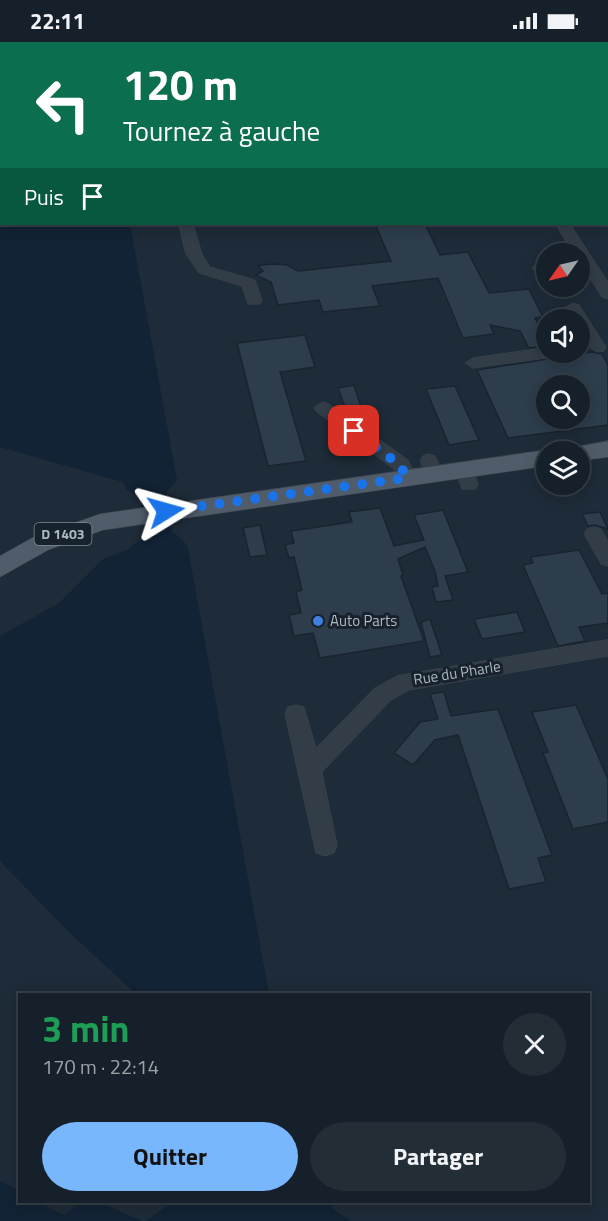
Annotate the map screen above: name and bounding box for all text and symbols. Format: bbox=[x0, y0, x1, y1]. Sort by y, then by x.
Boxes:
text: 22:11 bbox=[30, 4, 85, 38]
text: 120 m bbox=[123, 52, 238, 116]
icon: left bbox=[24, 66, 102, 144]
text: Tournez à gauche bbox=[123, 110, 320, 151]
text: Puis bbox=[24, 180, 64, 214]
icon: arrive bbox=[76, 180, 109, 213]
north arrow bbox=[536, 243, 590, 297]
map controls bbox=[536, 243, 590, 495]
button: sound bbox=[536, 309, 590, 363]
button: search bbox=[536, 375, 590, 429]
pin bbox=[328, 405, 379, 456]
icon: arrive bbox=[337, 414, 370, 447]
button: layers bbox=[536, 441, 590, 495]
position arrow bbox=[134, 479, 198, 543]
road number: D 1403 bbox=[34, 523, 92, 545]
place label: Auto Parts bbox=[330, 609, 397, 632]
marker: Auto Parts bbox=[311, 614, 325, 628]
street label: Rue du Pharle bbox=[412, 654, 502, 691]
text: 3 min bbox=[42, 1001, 129, 1056]
button: close bbox=[503, 1013, 566, 1076]
text: 170 m · 22:14 bbox=[42, 1051, 159, 1082]
button: Quitter bbox=[42, 1122, 298, 1191]
button: Partager bbox=[310, 1122, 566, 1191]

